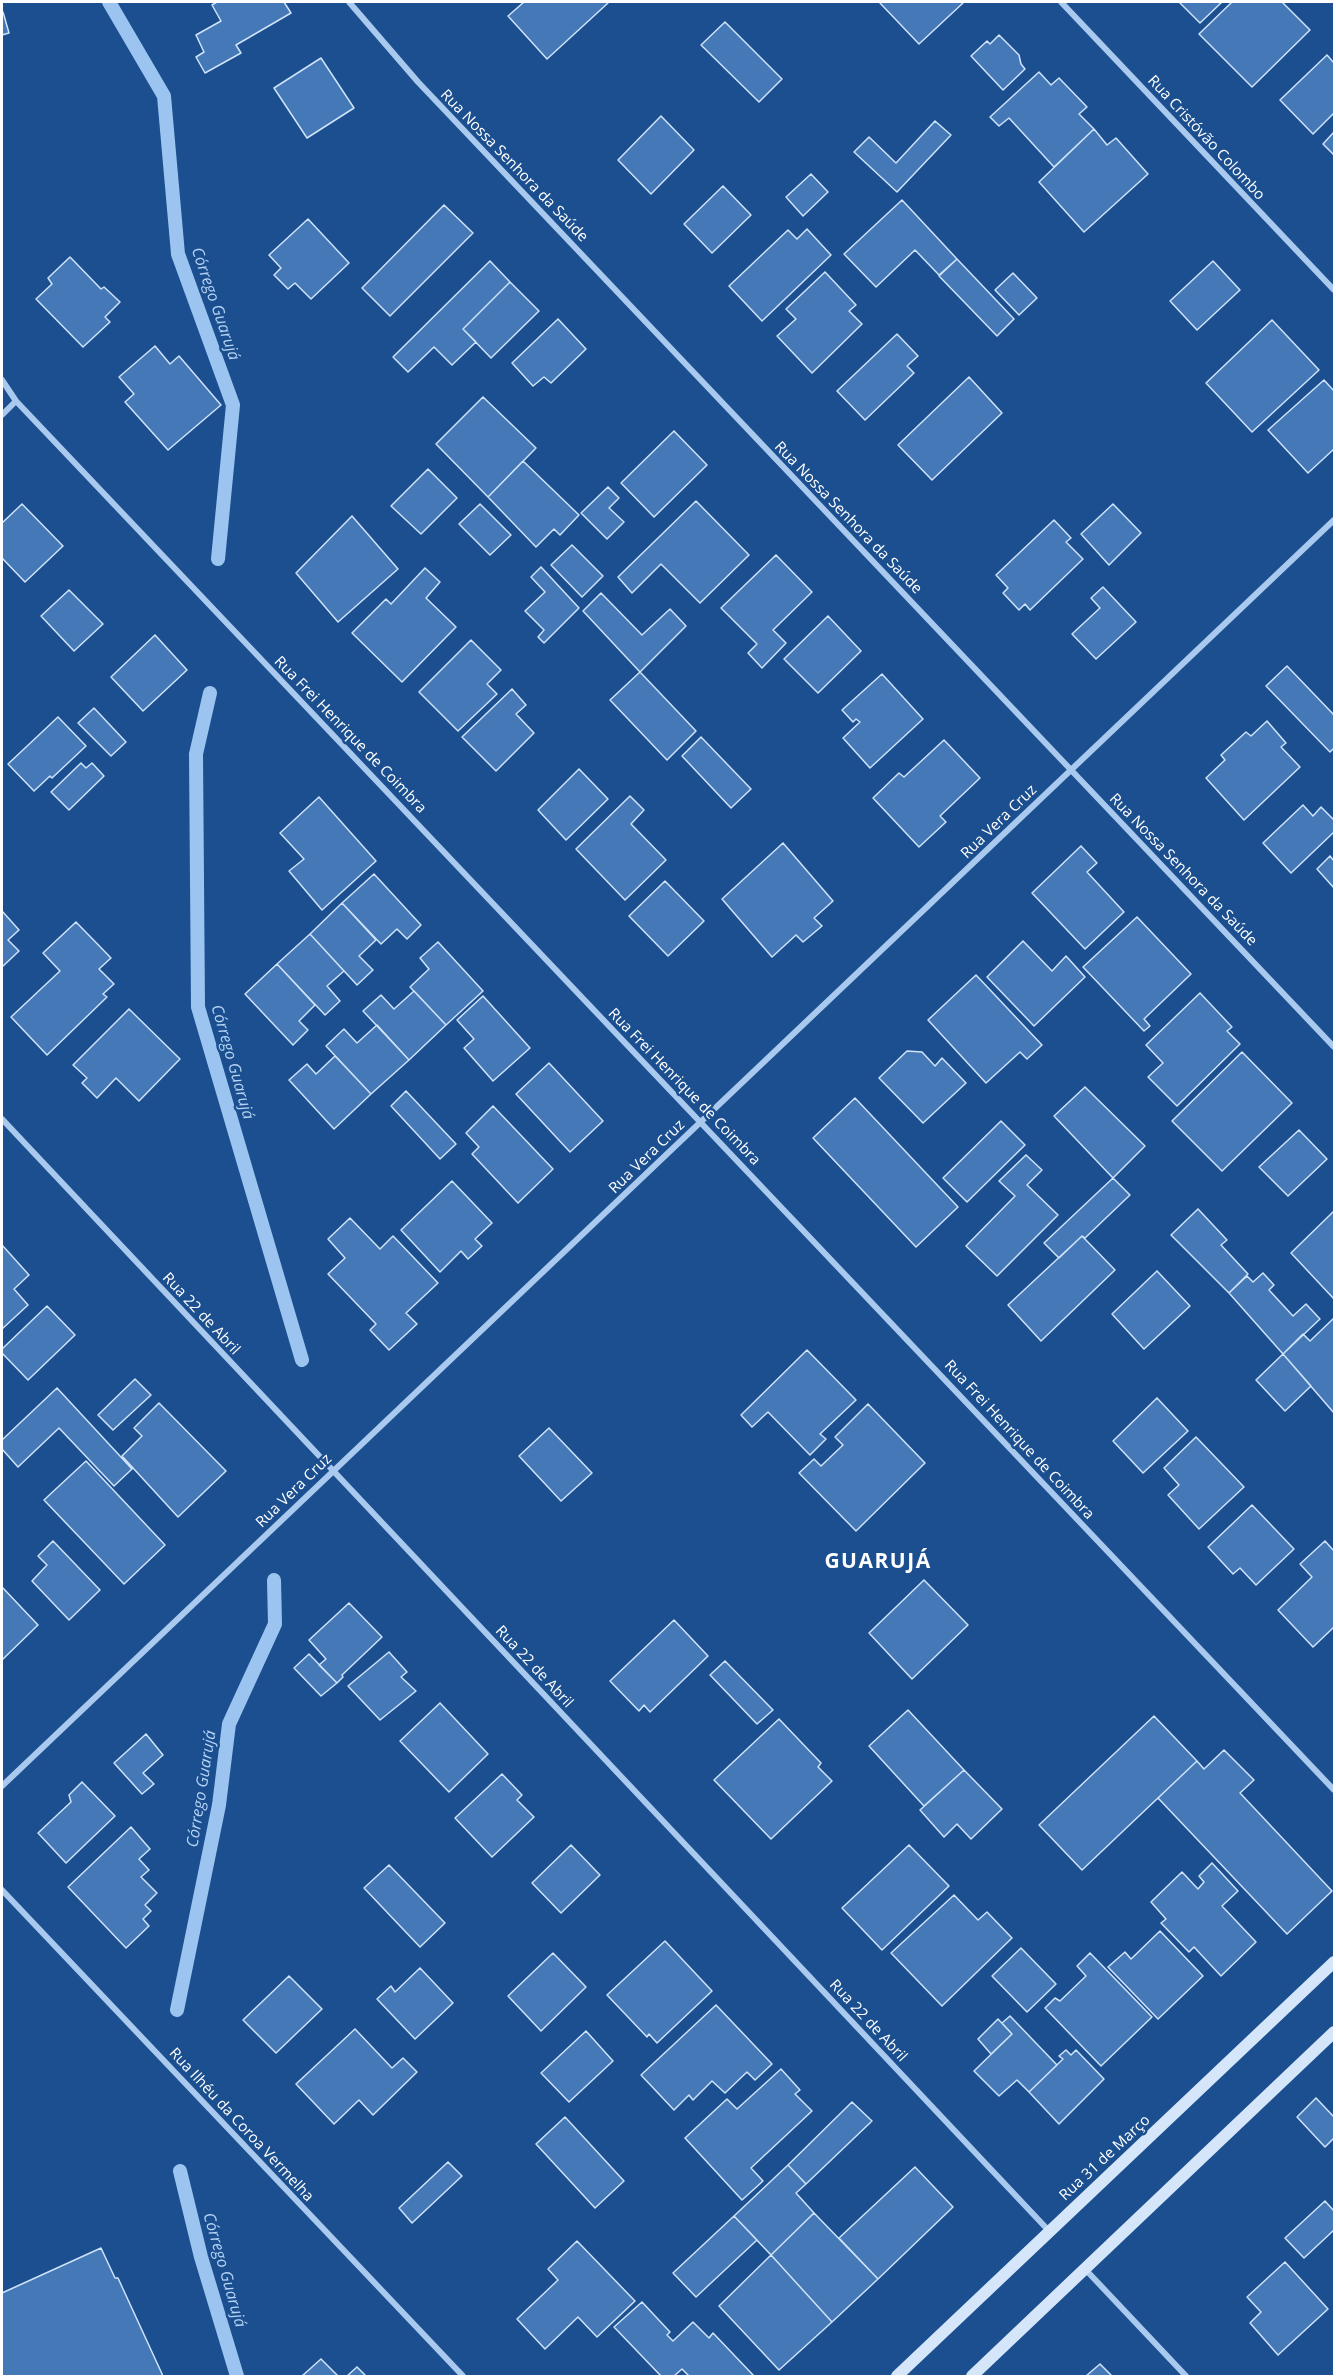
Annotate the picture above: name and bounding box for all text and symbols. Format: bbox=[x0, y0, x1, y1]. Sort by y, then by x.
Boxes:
street label: Rua Cristóvão Colombo bbox=[1144, 72, 1268, 204]
street label: Rua Nossa Senhora da Saúde bbox=[436, 86, 592, 246]
water label: Córrego Guarujá bbox=[187, 245, 243, 363]
street label: Rua Nossa Senhora da Saúde bbox=[770, 438, 926, 598]
street label: Rua Frei Henrique de Coimbra bbox=[270, 653, 430, 817]
street label: Rua Vera Cruz bbox=[957, 781, 1041, 863]
street label: Rua Nossa Senhora da Saúde bbox=[1105, 790, 1261, 950]
water label: Córrego Guarujá bbox=[206, 1003, 258, 1121]
street label: Rua Frei Henrique de Coimbra bbox=[604, 1005, 764, 1169]
street label: Rua Vera Cruz bbox=[605, 1116, 689, 1198]
street label: Rua 22 de Abril bbox=[158, 1269, 244, 1359]
street label: Rua Frei Henrique de Coimbra bbox=[940, 1357, 1098, 1523]
street label: Rua Vera Cruz bbox=[252, 1450, 336, 1532]
district label: GUARUJÁ bbox=[824, 1549, 932, 1575]
street label: Rua 22 de Abril bbox=[491, 1622, 577, 1712]
water label: Córrego Guarujá bbox=[183, 1729, 221, 1849]
street label: Rua 22 de Abril bbox=[825, 1976, 911, 2066]
street label: Rua Ilhéu da Coroa Vermelha bbox=[165, 2044, 317, 2206]
street label: Rua 31 de Março bbox=[1056, 2111, 1154, 2205]
water label: Córrego Guarujá bbox=[198, 2211, 250, 2329]

